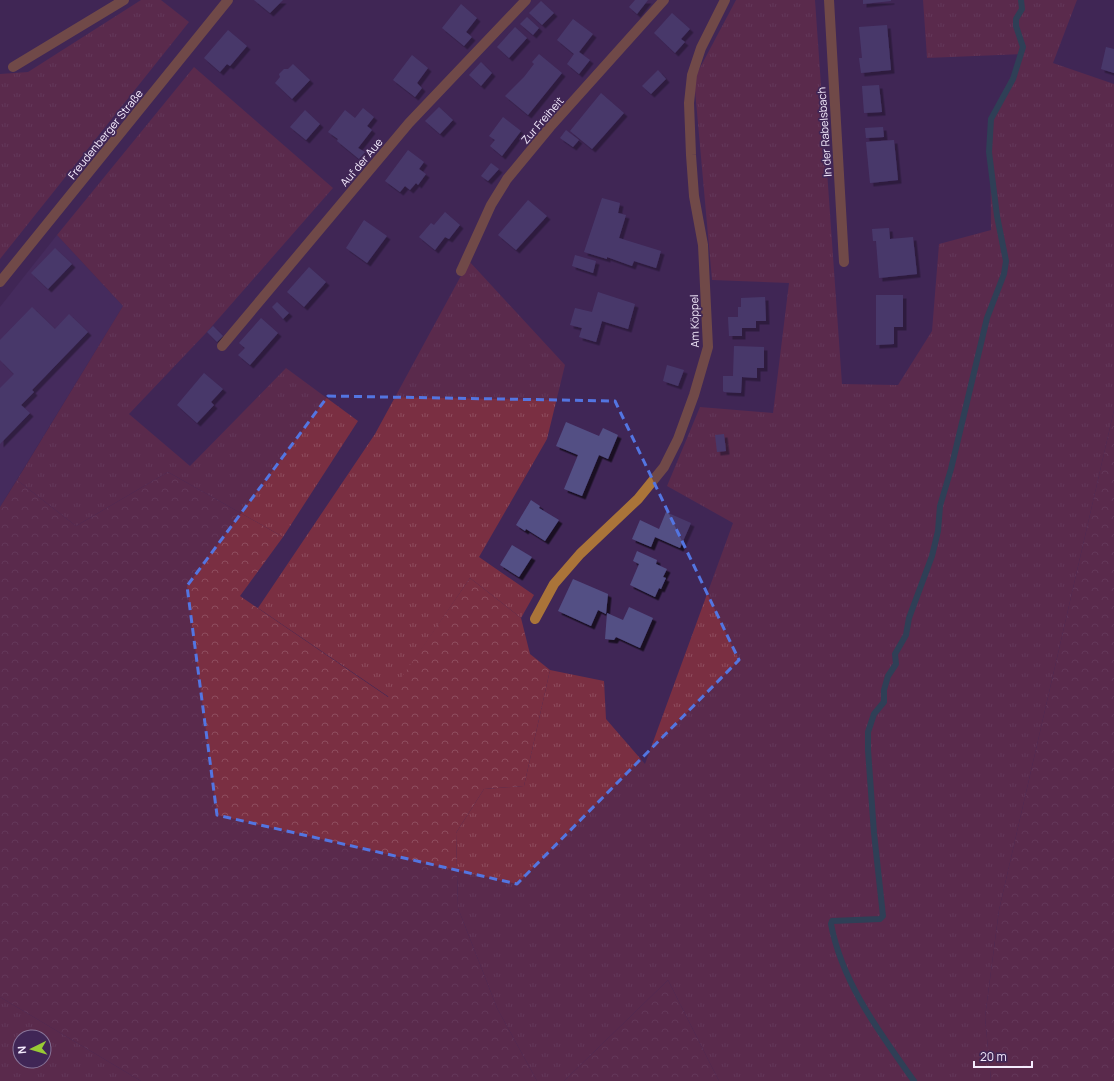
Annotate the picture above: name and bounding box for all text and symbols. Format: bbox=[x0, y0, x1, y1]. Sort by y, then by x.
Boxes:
street label: Freudenberger Straße bbox=[64, 86, 146, 182]
street label: In der Rabelsbach bbox=[813, 87, 835, 177]
street label: Zur Freiheit bbox=[517, 93, 567, 147]
street label: Auf der Aue bbox=[336, 134, 386, 189]
street label: Am Köppel bbox=[686, 294, 702, 348]
north arrow bbox=[12, 1029, 52, 1069]
scale bar bbox=[974, 1043, 1032, 1069]
text: N bbox=[14, 1045, 29, 1055]
text: 20 m bbox=[980, 1048, 1007, 1065]

